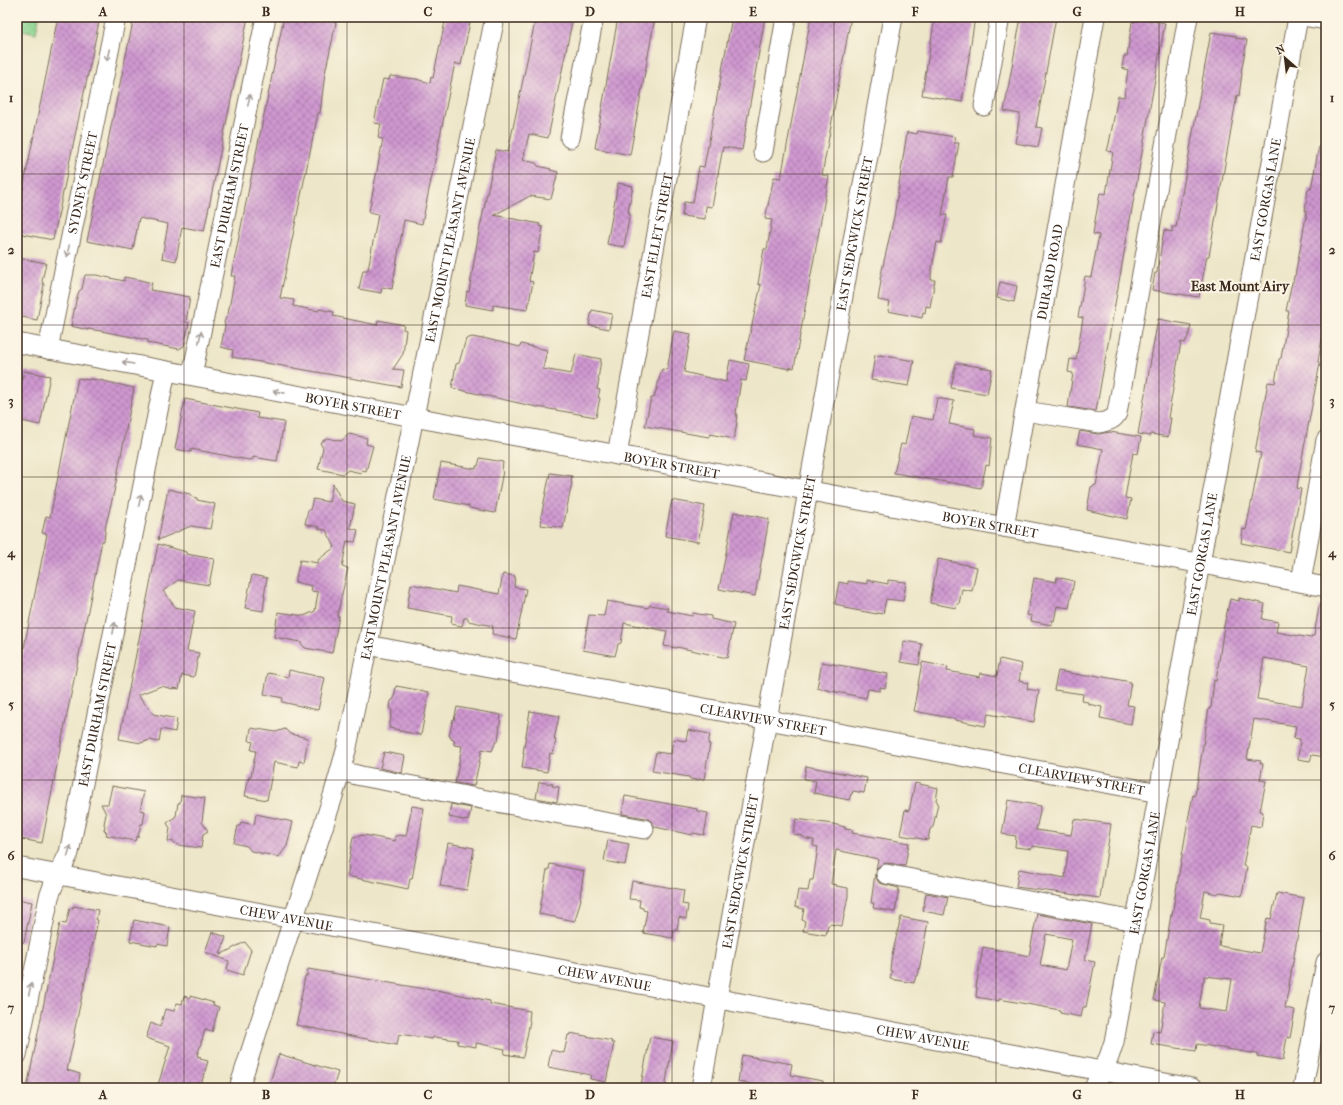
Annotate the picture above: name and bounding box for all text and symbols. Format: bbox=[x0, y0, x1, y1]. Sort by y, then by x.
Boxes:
text: A bbox=[98, 4, 108, 19]
text: B bbox=[262, 4, 271, 19]
text: C bbox=[424, 4, 433, 19]
text: D bbox=[585, 4, 595, 19]
text: E bbox=[749, 4, 757, 19]
text: F bbox=[911, 4, 919, 19]
text: G bbox=[1072, 4, 1082, 19]
text: H bbox=[1235, 4, 1246, 19]
north arrow bbox=[1265, 38, 1305, 78]
text: N bbox=[1274, 42, 1288, 57]
one-way arrow bbox=[104, 48, 112, 61]
text: 1 bbox=[9, 90, 14, 105]
text: 1 bbox=[1330, 90, 1335, 105]
one-way arrow bbox=[245, 94, 253, 107]
street label: EAST DURHAM STREET bbox=[207, 122, 251, 269]
street label: SYDNEY STREET bbox=[64, 130, 100, 235]
street label: EAST MOUNT PLEASANT AVENUE bbox=[422, 136, 478, 344]
street label: EAST GORGAS LANE bbox=[1247, 137, 1284, 262]
street label: EAST SEDGWICK STREET bbox=[833, 155, 875, 312]
street label: EAST ELLET STREET bbox=[638, 171, 675, 300]
street label: DURARD ROAD bbox=[1034, 223, 1065, 321]
text: 2 bbox=[8, 242, 15, 257]
text: 2 bbox=[1329, 242, 1336, 257]
one-way arrow bbox=[64, 244, 72, 257]
district label: East Mount Airy bbox=[1191, 278, 1291, 295]
one-way arrow bbox=[196, 331, 204, 344]
one-way arrow bbox=[122, 359, 135, 367]
one-way arrow bbox=[273, 387, 286, 395]
street label: BOYER STREET bbox=[304, 389, 403, 422]
text: 3 bbox=[8, 393, 14, 409]
text: 3 bbox=[1329, 393, 1335, 409]
street label: BOYER STREET bbox=[623, 449, 721, 481]
street label: EAST MOUNT PLEASANT AVENUE bbox=[357, 454, 414, 661]
street label: EAST SEDGWICK STREET bbox=[776, 474, 818, 631]
street label: EAST GORGAS LANE bbox=[1183, 491, 1220, 617]
one-way arrow bbox=[137, 494, 145, 507]
street label: BOYER STREET bbox=[941, 508, 1040, 541]
text: 4 bbox=[6, 545, 16, 561]
text: 4 bbox=[1327, 545, 1337, 561]
one-way arrow bbox=[111, 622, 119, 635]
street label: EAST DURHAM STREET bbox=[75, 641, 119, 788]
text: 5 bbox=[8, 697, 14, 712]
text: 5 bbox=[1329, 697, 1335, 712]
street label: CLEARVIEW STREET bbox=[699, 700, 828, 738]
street label: CLEARVIEW STREET bbox=[1017, 759, 1146, 798]
street label: EAST SEDGWICK STREET bbox=[719, 793, 761, 950]
street label: EAST GORGAS LANE bbox=[1126, 810, 1163, 936]
one-way arrow bbox=[66, 845, 73, 858]
text: 6 bbox=[7, 848, 15, 863]
text: 6 bbox=[1328, 848, 1336, 863]
street label: CHEW AVENUE bbox=[238, 902, 334, 934]
street label: CHEW AVENUE bbox=[557, 961, 653, 994]
one-way arrow bbox=[27, 983, 35, 996]
text: 7 bbox=[7, 1000, 15, 1015]
text: 7 bbox=[1328, 1000, 1336, 1015]
street label: CHEW AVENUE bbox=[875, 1021, 971, 1054]
text: A bbox=[98, 1087, 108, 1102]
text: B bbox=[262, 1087, 271, 1102]
text: C bbox=[424, 1087, 433, 1102]
text: D bbox=[585, 1087, 595, 1102]
text: E bbox=[749, 1087, 757, 1102]
text: F bbox=[911, 1087, 919, 1102]
text: G bbox=[1072, 1087, 1082, 1102]
text: H bbox=[1235, 1087, 1246, 1102]

